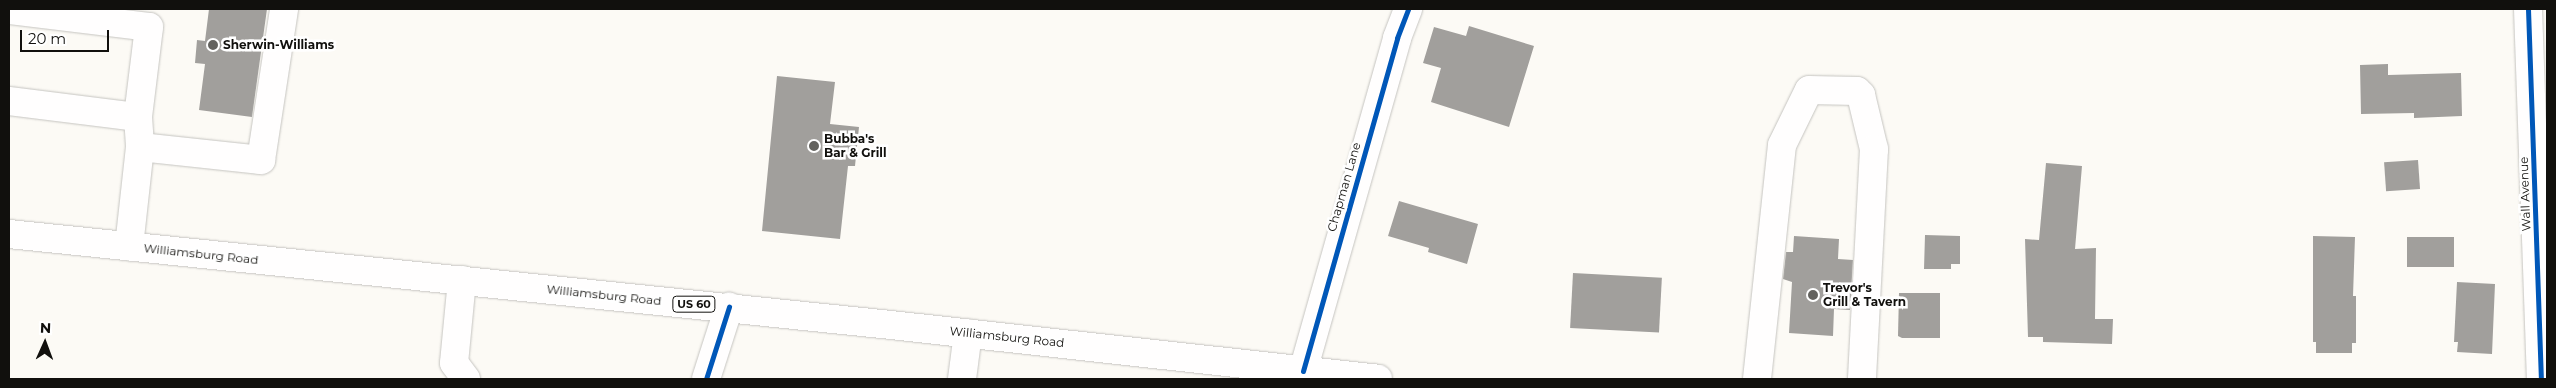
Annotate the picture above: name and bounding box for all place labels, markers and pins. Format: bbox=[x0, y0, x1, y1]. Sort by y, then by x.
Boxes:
place label: Sherwin-Williams bbox=[223, 38, 334, 52]
marker: Sherwin-Williams bbox=[207, 39, 219, 51]
place label: Bubba's Bar & Grill bbox=[824, 132, 887, 160]
marker: Bubba's Bar & Grill bbox=[808, 140, 820, 152]
place label: Trevor's Grill & Tavern bbox=[1823, 281, 1906, 309]
marker: Trevor's Grill & Tavern bbox=[1807, 289, 1819, 301]

